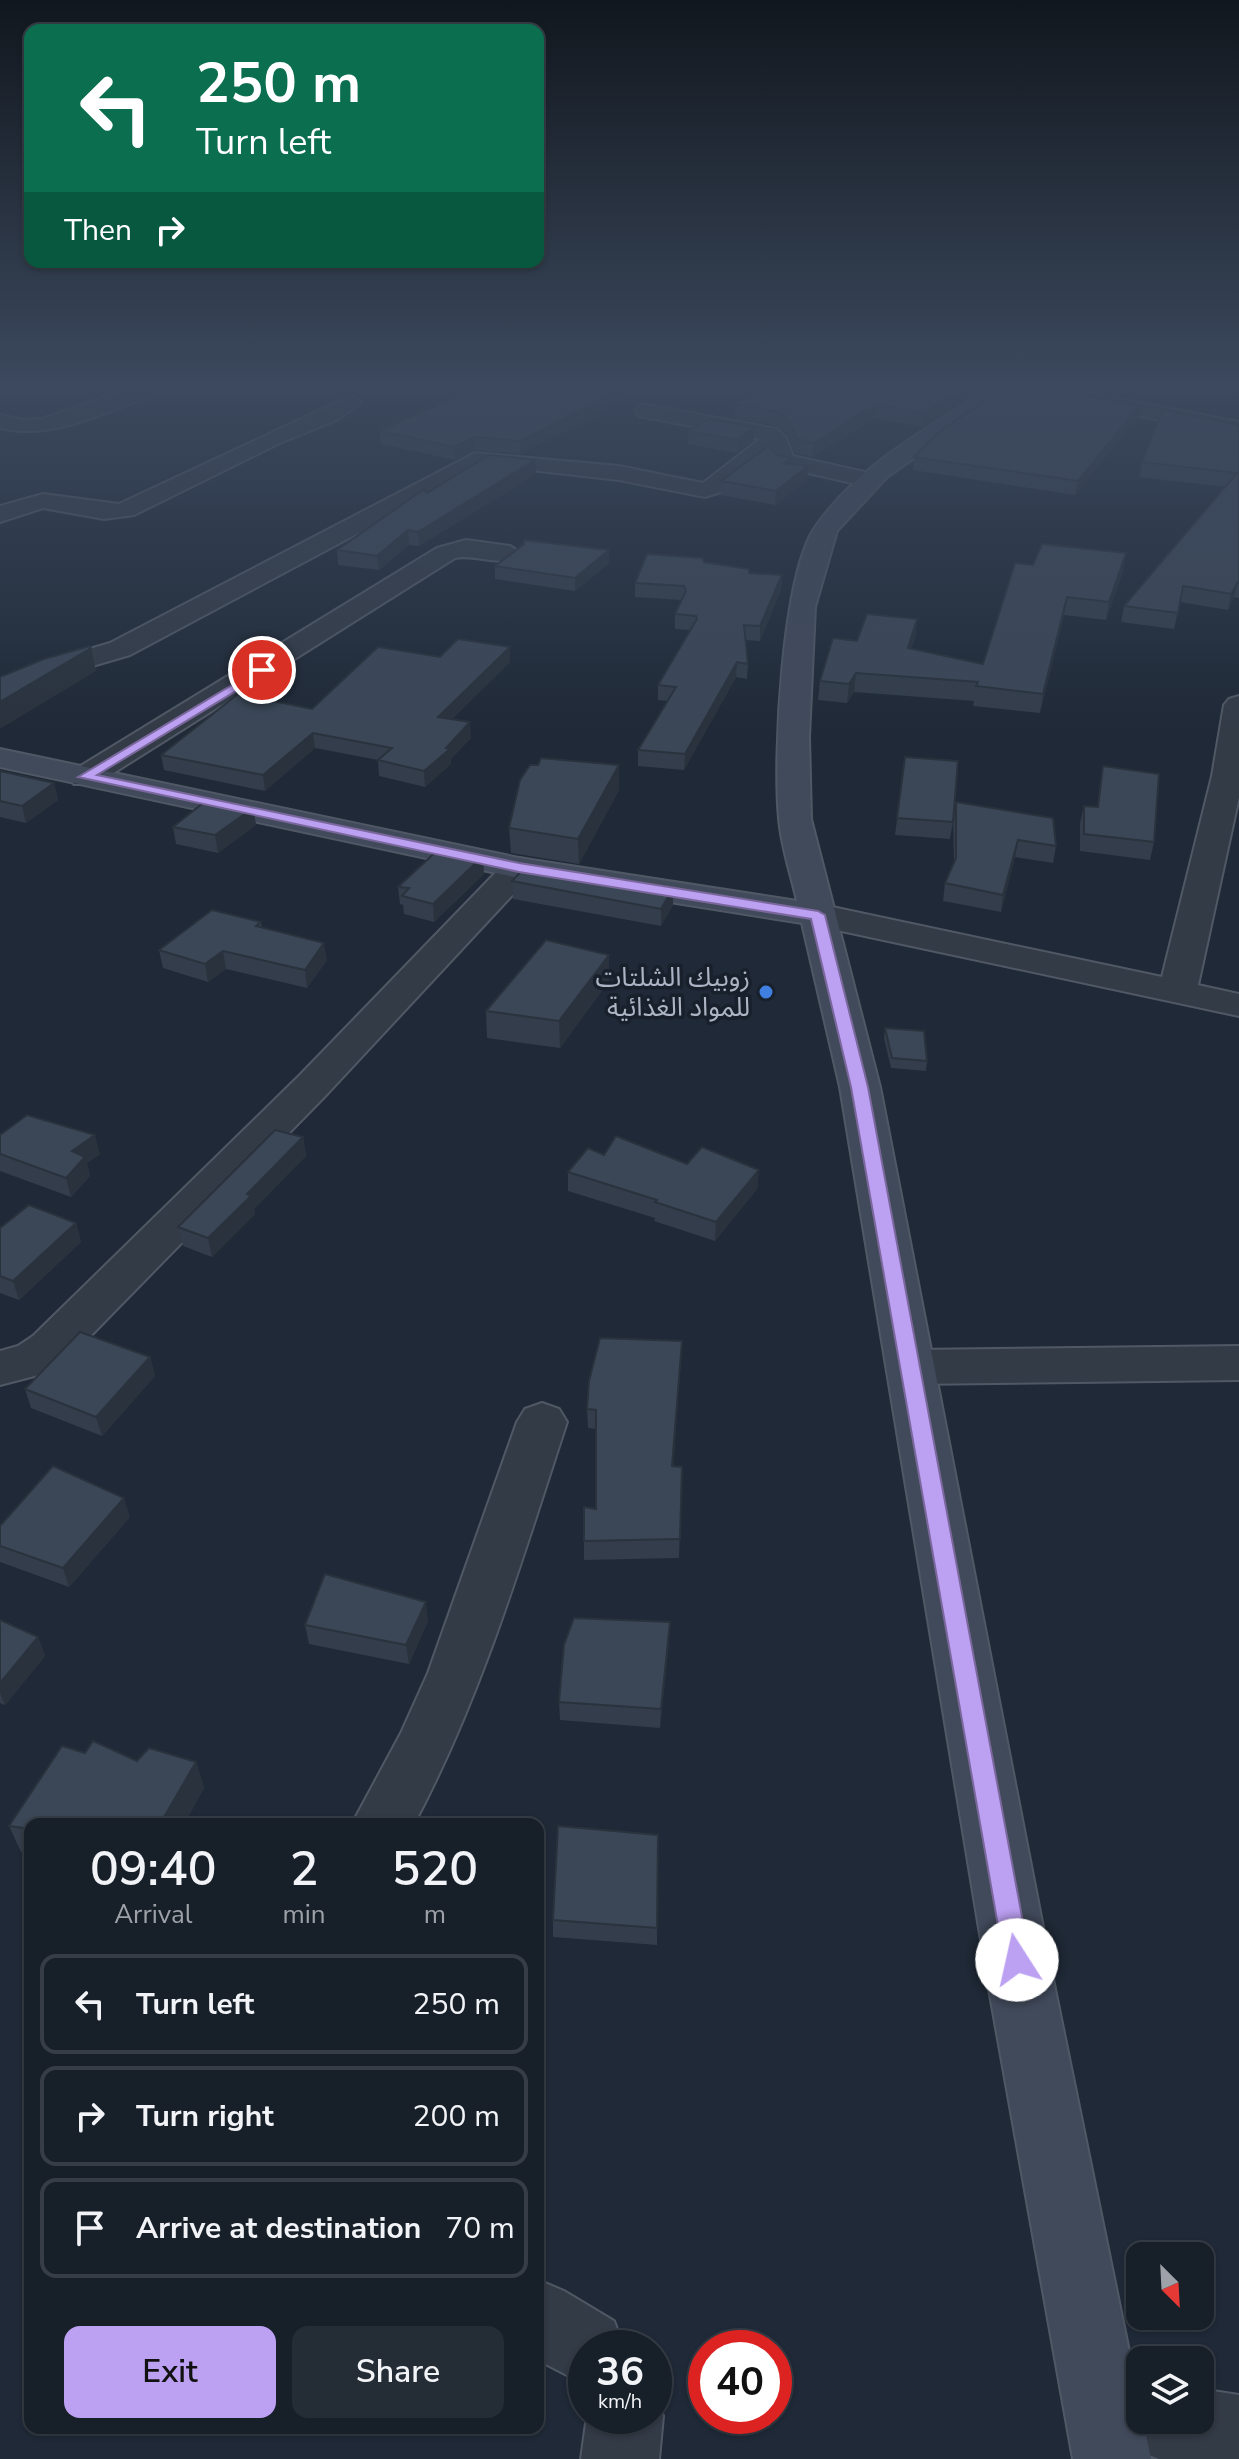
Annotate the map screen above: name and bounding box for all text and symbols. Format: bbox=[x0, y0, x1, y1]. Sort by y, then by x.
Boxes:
text: 250 m bbox=[196, 45, 361, 122]
icon: left bbox=[64, 56, 168, 160]
text: Turn left bbox=[196, 118, 331, 167]
icon: right bbox=[148, 208, 192, 252]
text: Then bbox=[64, 210, 132, 251]
pin bbox=[228, 636, 296, 704]
icon: arrive bbox=[240, 648, 284, 692]
place label: زوبيك الشلتات للمواد الغذائية bbox=[596, 960, 750, 1025]
marker: زوبيك الشلتات للمواد الغذائية bbox=[757, 983, 775, 1001]
text: 09:40 bbox=[90, 1836, 217, 1902]
text: 2 bbox=[290, 1836, 318, 1902]
text: 520 bbox=[392, 1836, 478, 1902]
text: Arrival bbox=[114, 1897, 192, 1932]
text: min bbox=[283, 1897, 326, 1932]
text: m bbox=[424, 1897, 446, 1932]
position arrow bbox=[975, 1918, 1059, 2002]
icon: left bbox=[68, 1982, 112, 2026]
text: Turn left bbox=[136, 1984, 254, 2025]
text: 250 m bbox=[413, 1984, 500, 2025]
icon: right bbox=[68, 2094, 112, 2138]
text: Turn right bbox=[136, 2096, 274, 2137]
text: 200 m bbox=[413, 2096, 500, 2137]
icon: arrive bbox=[68, 2206, 112, 2250]
text: Arrive at destination bbox=[136, 2208, 421, 2249]
text: 70 m bbox=[445, 2208, 515, 2249]
north arrow bbox=[1126, 2242, 1214, 2330]
map controls bbox=[1126, 2242, 1214, 2434]
button: Exit bbox=[64, 2326, 276, 2418]
button: Share bbox=[292, 2326, 504, 2418]
speed limit sign: 40 bbox=[688, 2330, 792, 2434]
text: 36 bbox=[596, 2345, 644, 2399]
button: layers bbox=[1126, 2346, 1214, 2434]
text: km/h bbox=[598, 2388, 642, 2415]

